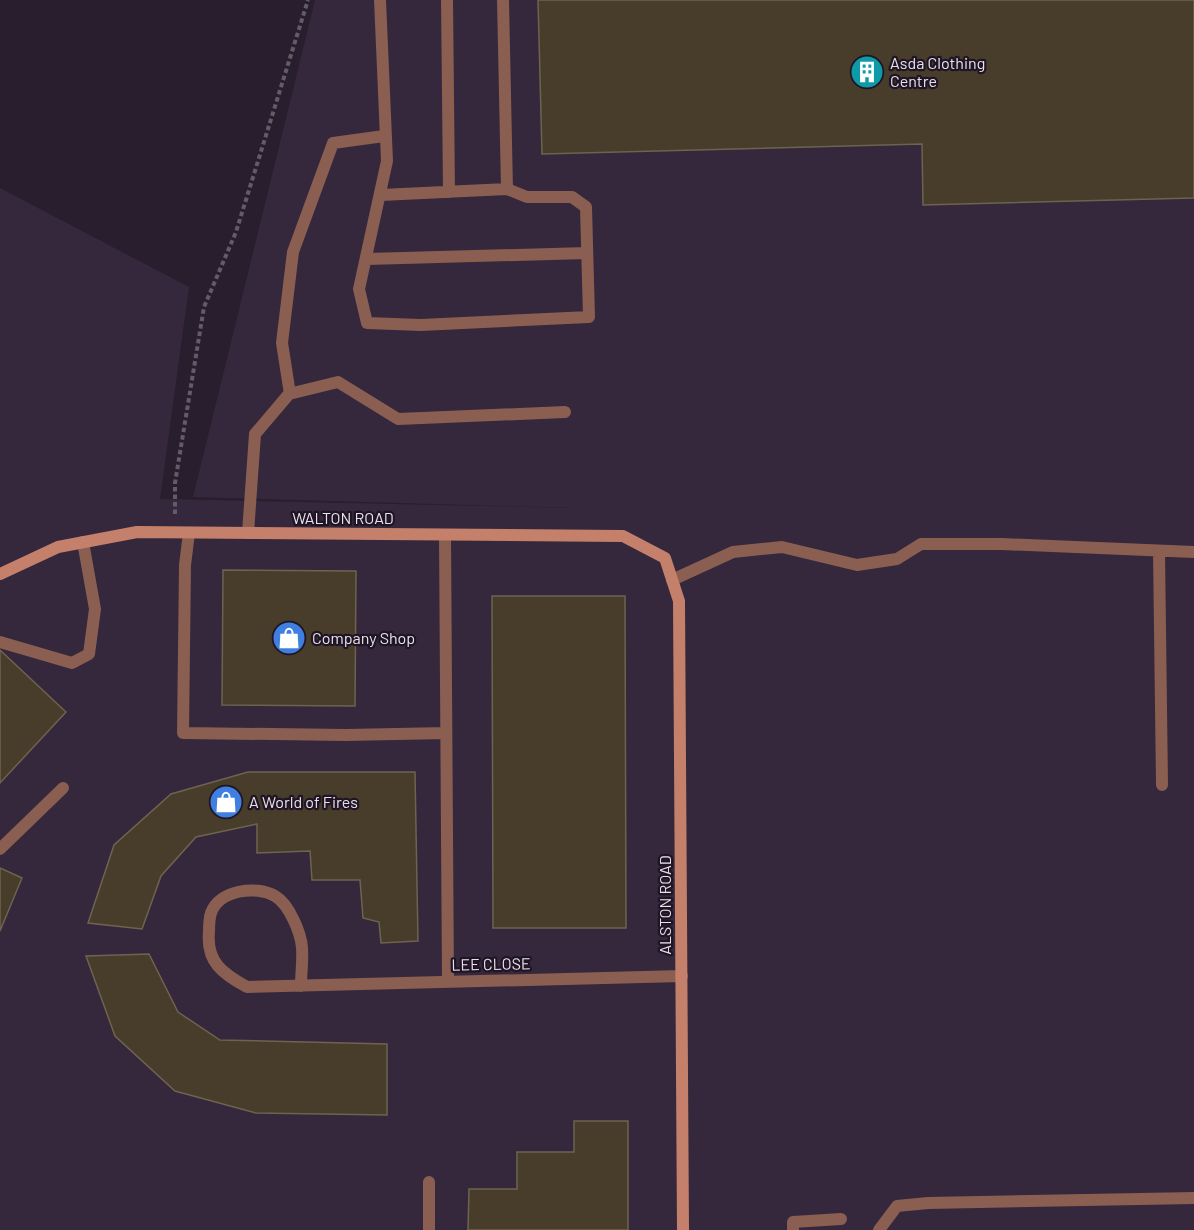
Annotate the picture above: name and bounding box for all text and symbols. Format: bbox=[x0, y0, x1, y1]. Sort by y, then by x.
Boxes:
place label: Asda Clothing Centre bbox=[890, 53, 985, 90]
building icon: Asda Clothing Centre bbox=[849, 54, 885, 90]
street label: WALTON ROAD bbox=[292, 508, 394, 527]
shop icon: Company Shop bbox=[271, 620, 307, 656]
place label: Company Shop bbox=[312, 628, 415, 647]
shop icon: A World of Fires bbox=[208, 784, 244, 820]
place label: A World of Fires bbox=[249, 792, 358, 811]
street label: ALSTON ROAD bbox=[655, 855, 674, 955]
street label: LEE CLOSE bbox=[451, 953, 531, 974]

